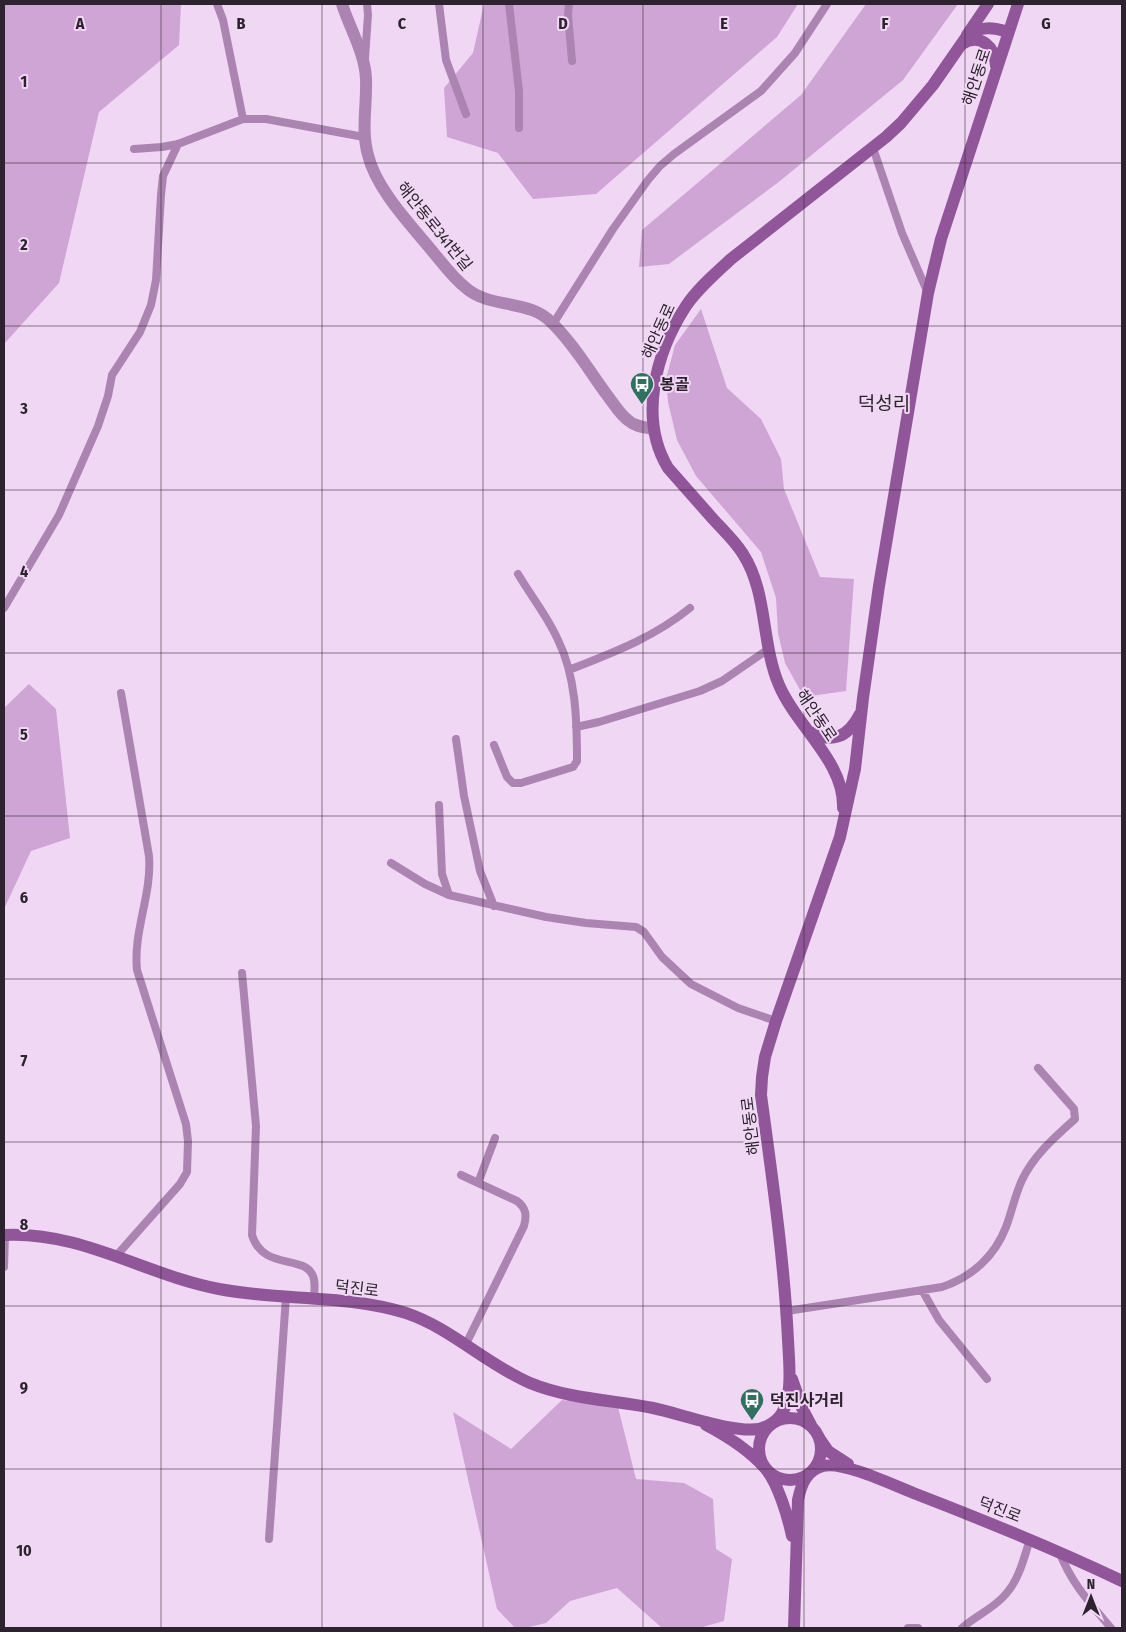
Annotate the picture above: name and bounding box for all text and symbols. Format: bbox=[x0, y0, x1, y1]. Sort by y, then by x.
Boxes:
text: A bbox=[75, 14, 85, 33]
text: B bbox=[237, 14, 246, 33]
text: C bbox=[398, 14, 407, 33]
text: D bbox=[558, 14, 568, 33]
text: E bbox=[720, 14, 728, 33]
text: F bbox=[881, 14, 889, 33]
text: G bbox=[1041, 14, 1051, 33]
street label: 해안동로 bbox=[958, 46, 995, 108]
text: 1 bbox=[21, 72, 27, 91]
street label: 해안동로341번길 bbox=[393, 178, 476, 274]
text: 2 bbox=[19, 235, 28, 254]
street label: 해안동로 bbox=[638, 300, 679, 362]
bus stop icon: 봉골 bbox=[629, 371, 655, 405]
place label: 봉골 bbox=[660, 375, 690, 394]
district label: 덕성리 bbox=[858, 392, 910, 415]
text: 3 bbox=[19, 399, 28, 418]
text: 4 bbox=[20, 562, 28, 581]
street label: 해안동로 bbox=[792, 686, 841, 745]
text: 5 bbox=[20, 725, 28, 744]
text: 6 bbox=[20, 888, 28, 907]
text: 7 bbox=[21, 1051, 28, 1070]
street label: 해안동로 bbox=[737, 1095, 764, 1156]
text: 8 bbox=[20, 1215, 29, 1234]
street label: 덕진로 bbox=[334, 1276, 380, 1301]
text: 9 bbox=[20, 1378, 28, 1397]
bus stop icon: 덕진사거리 bbox=[739, 1387, 765, 1421]
place label: 덕진사거리 bbox=[770, 1391, 844, 1410]
street label: 덕진로 bbox=[976, 1493, 1024, 1526]
text: 10 bbox=[16, 1541, 32, 1560]
north arrow bbox=[1066, 1572, 1116, 1622]
text: N bbox=[1087, 1576, 1095, 1593]

